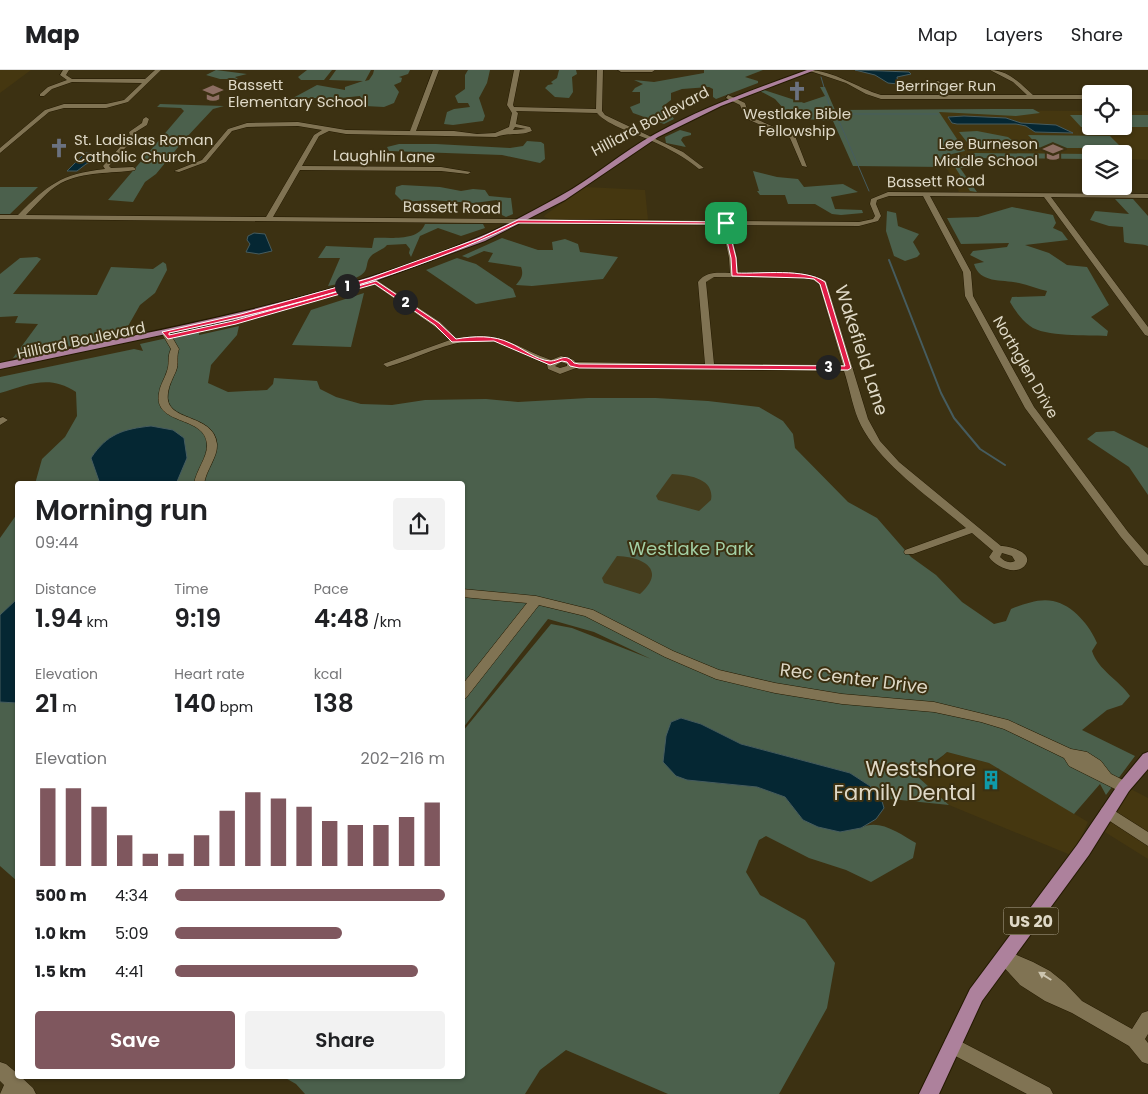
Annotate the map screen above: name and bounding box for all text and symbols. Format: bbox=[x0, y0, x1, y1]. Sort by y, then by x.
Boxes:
text: Map bbox=[25, 18, 80, 51]
text: Map bbox=[918, 22, 958, 47]
text: Layers bbox=[986, 22, 1043, 47]
text: Share bbox=[1071, 22, 1123, 47]
place label: Bassett Elementary School bbox=[228, 74, 367, 112]
street label: Berringer Run bbox=[896, 75, 996, 96]
church icon: Westlake Bible Fellowship bbox=[786, 80, 808, 102]
street label: Hilliard Boulevard bbox=[587, 81, 713, 161]
school or university icon: Bassett Elementary School bbox=[202, 82, 224, 104]
map controls bbox=[1082, 85, 1132, 195]
button: locate bbox=[1082, 85, 1132, 135]
place label: Westlake Bible Fellowship bbox=[743, 103, 851, 141]
place label: St. Ladislas Roman Catholic Church bbox=[74, 129, 213, 167]
place label: Lee Burneson Middle School bbox=[934, 133, 1038, 171]
church icon: St. Ladislas Roman Catholic Church bbox=[48, 137, 70, 159]
school or university icon: Lee Burneson Middle School bbox=[1042, 141, 1064, 163]
street label: Laughlin Lane bbox=[333, 145, 435, 167]
button: layers bbox=[1082, 145, 1132, 195]
street label: Bassett Road bbox=[887, 170, 985, 192]
street label: Bassett Road bbox=[403, 196, 501, 218]
pin bbox=[705, 202, 747, 244]
icon: arrive bbox=[712, 209, 740, 237]
pin: 1 bbox=[334, 274, 360, 298]
text: 1 bbox=[345, 276, 350, 296]
street label: Wakefield Lane bbox=[829, 282, 895, 418]
pin: 2 bbox=[392, 290, 418, 314]
text: 2 bbox=[402, 292, 410, 312]
street label: Northglen Drive bbox=[988, 312, 1064, 422]
street label: Hilliard Boulevard bbox=[15, 316, 147, 364]
pin: 3 bbox=[816, 354, 840, 380]
text: 3 bbox=[824, 357, 833, 377]
text: Morning run bbox=[35, 491, 208, 530]
button: share bbox=[393, 498, 445, 550]
text: 09:44 bbox=[35, 531, 79, 554]
park label: Westlake Park bbox=[628, 536, 754, 561]
text: Distance bbox=[35, 579, 96, 599]
text: Time bbox=[174, 579, 208, 599]
text: Pace bbox=[314, 579, 348, 599]
text: 1.94 bbox=[35, 601, 83, 636]
text: 9:19 bbox=[174, 601, 221, 636]
text: 4:48 bbox=[314, 601, 369, 636]
text: km bbox=[83, 612, 108, 632]
text: /km bbox=[369, 612, 401, 632]
street label: Rec Center Drive bbox=[779, 657, 929, 699]
text: Elevation bbox=[35, 664, 98, 684]
text: Heart rate bbox=[174, 664, 245, 684]
text: kcal bbox=[314, 664, 342, 684]
text: 21 bbox=[35, 686, 58, 721]
text: 140 bbox=[174, 686, 216, 721]
text: 138 bbox=[314, 686, 354, 721]
text: m bbox=[58, 697, 77, 717]
text: bpm bbox=[216, 697, 253, 717]
text: Elevation bbox=[35, 747, 107, 770]
text: 202–216 m bbox=[360, 747, 445, 770]
place label: Westshore Family Dental bbox=[834, 754, 976, 807]
building icon: Westshore Family Dental bbox=[980, 769, 1002, 791]
text: 500 m bbox=[35, 884, 87, 907]
text: 4:34 bbox=[115, 884, 148, 907]
road number: US 20 bbox=[1004, 908, 1058, 934]
text: 1.0 km bbox=[35, 922, 86, 945]
text: 5:09 bbox=[115, 922, 149, 945]
text: 1.5 km bbox=[35, 960, 86, 983]
text: 4:41 bbox=[115, 960, 144, 983]
one-way arrow bbox=[1039, 972, 1052, 981]
button: Save bbox=[35, 1011, 235, 1069]
button: Share bbox=[245, 1011, 445, 1069]

